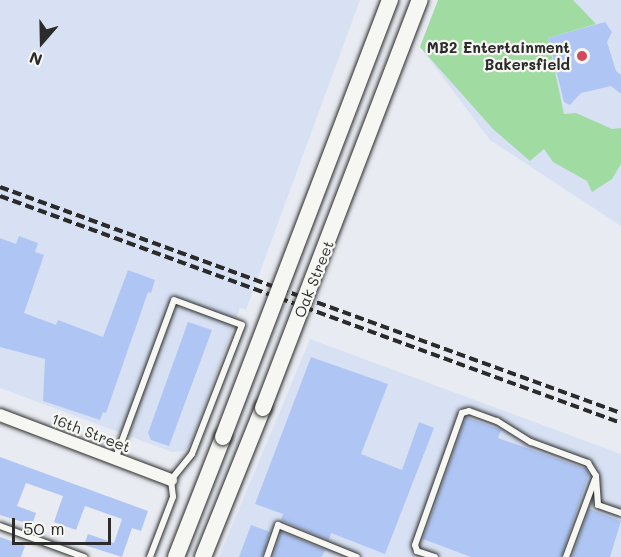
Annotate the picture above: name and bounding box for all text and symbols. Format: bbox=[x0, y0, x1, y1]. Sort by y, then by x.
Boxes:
north arrow bbox=[12, 12, 72, 72]
place label: MB2 Entertainment Bakersfield bbox=[427, 38, 570, 73]
text: N bbox=[26, 47, 45, 71]
marker: MB2 Entertainment Bakersfield bbox=[575, 49, 589, 63]
street label: Oak Street bbox=[290, 238, 338, 320]
street label: 16th Street bbox=[49, 410, 133, 456]
scale bar bbox=[15, 506, 114, 544]
text: 50 m bbox=[23, 516, 65, 540]

